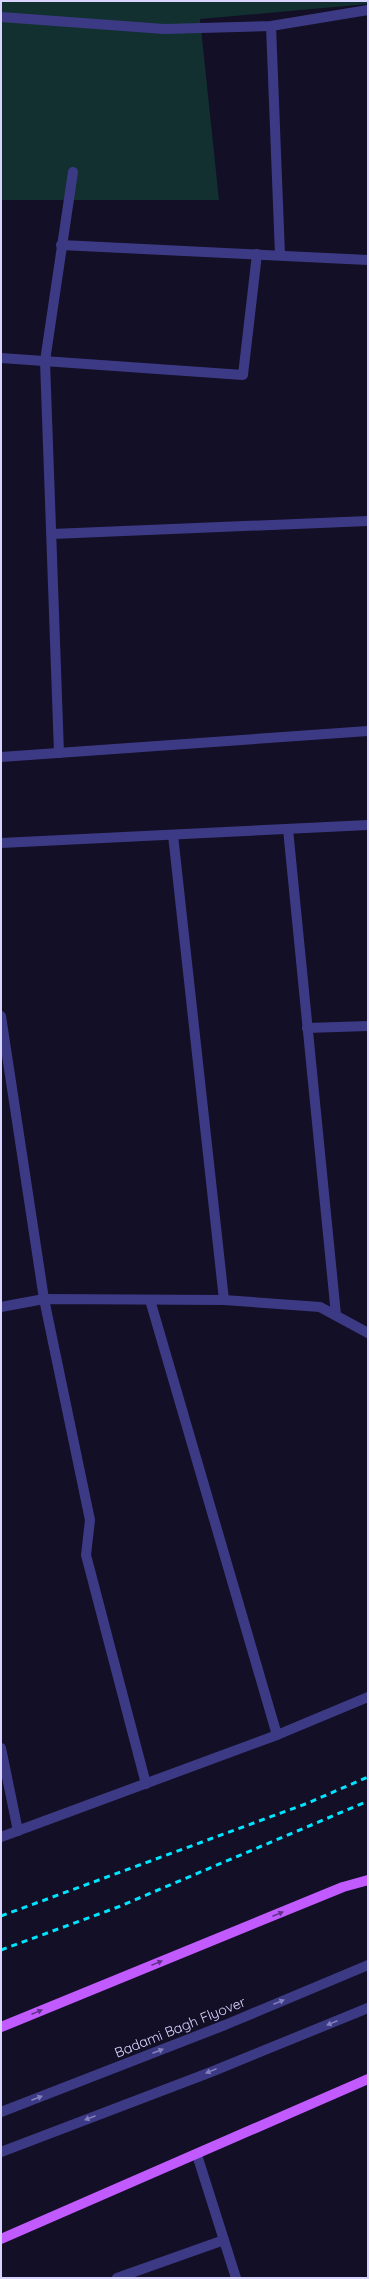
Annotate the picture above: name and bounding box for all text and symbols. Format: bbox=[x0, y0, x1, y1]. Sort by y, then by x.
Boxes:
one-way arrow bbox=[272, 1910, 284, 1916]
one-way arrow bbox=[152, 1960, 163, 1966]
street label: Badami Bagh Flyover bbox=[112, 1992, 249, 2062]
one-way arrow bbox=[274, 1999, 286, 2005]
one-way arrow bbox=[32, 2009, 44, 2015]
one-way arrow bbox=[325, 2020, 337, 2026]
one-way arrow bbox=[153, 2047, 165, 2053]
one-way arrow bbox=[205, 2069, 217, 2075]
one-way arrow bbox=[32, 2094, 44, 2100]
one-way arrow bbox=[83, 2115, 95, 2121]

